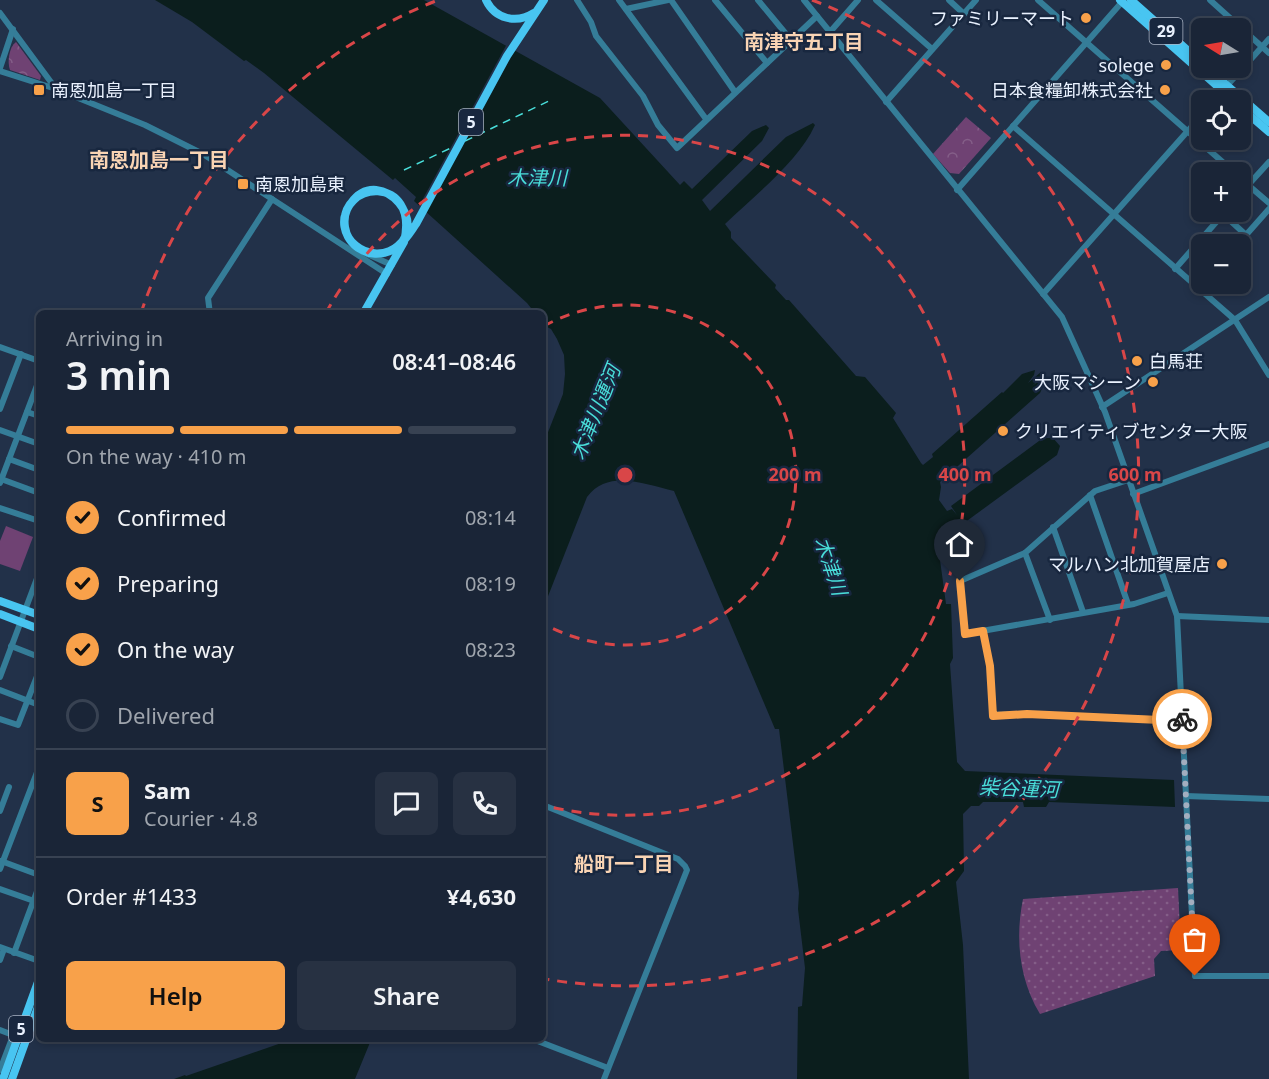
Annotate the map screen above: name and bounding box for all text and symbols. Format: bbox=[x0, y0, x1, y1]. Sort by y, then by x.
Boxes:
place label: ファミリーマート bbox=[930, 6, 1074, 30]
marker: ファミリーマート bbox=[1079, 11, 1093, 25]
road number: 29 bbox=[1150, 18, 1182, 44]
north arrow bbox=[1191, 18, 1251, 78]
map controls bbox=[1191, 18, 1251, 294]
district label: 南津守五丁目 bbox=[744, 28, 864, 55]
place label: solege bbox=[1098, 53, 1154, 77]
marker: solege bbox=[1159, 58, 1173, 72]
place label: 南恩加島一丁目 bbox=[51, 78, 177, 102]
place label: 日本食糧卸株式会社 bbox=[991, 78, 1153, 102]
marker: 南恩加島一丁目 bbox=[32, 83, 46, 97]
marker: 日本食糧卸株式会社 bbox=[1158, 83, 1172, 97]
button: locate bbox=[1191, 90, 1251, 150]
road number: 5 bbox=[459, 109, 483, 135]
district label: 南恩加島一丁目 bbox=[89, 146, 229, 173]
button: + bbox=[1191, 162, 1251, 222]
water label: 木津川 bbox=[507, 164, 569, 191]
place label: 南恩加島東 bbox=[255, 172, 345, 196]
marker: 南恩加島東 bbox=[236, 177, 250, 191]
button: − bbox=[1191, 234, 1251, 294]
text: Arriving in bbox=[66, 325, 163, 352]
text: 08:41–08:46 bbox=[392, 346, 516, 376]
text: 3 min bbox=[66, 348, 172, 401]
place label: 白馬荘 bbox=[1149, 349, 1203, 373]
marker: 白馬荘 bbox=[1130, 354, 1144, 368]
water label: 木津川運河 bbox=[564, 357, 628, 463]
place label: 大阪マシーン bbox=[1034, 370, 1141, 394]
marker: 大阪マシーン bbox=[1146, 375, 1160, 389]
place label: クリエイティブセンター大阪 bbox=[1015, 419, 1248, 443]
marker: クリエイティブセンター大阪 bbox=[996, 424, 1010, 438]
text: On the way · 410 m bbox=[66, 443, 246, 470]
text: 200 m bbox=[768, 462, 822, 486]
text: 400 m bbox=[938, 462, 992, 486]
text: 600 m bbox=[1108, 462, 1162, 486]
centre of rings bbox=[615, 465, 635, 485]
icon: check bbox=[66, 501, 99, 534]
text: Confirmed bbox=[117, 502, 227, 532]
text: 08:14 bbox=[465, 504, 516, 531]
pin bbox=[934, 519, 985, 581]
icon: home bbox=[943, 528, 976, 561]
water label: 木津川 bbox=[808, 533, 854, 601]
place label: マルハン北加賀屋店 bbox=[1048, 552, 1210, 576]
marker: マルハン北加賀屋店 bbox=[1215, 557, 1229, 571]
icon: check bbox=[66, 567, 99, 600]
text: Preparing bbox=[117, 568, 219, 598]
text: 08:19 bbox=[465, 570, 516, 597]
icon: check bbox=[66, 633, 99, 666]
text: On the way bbox=[117, 634, 234, 664]
text: 08:23 bbox=[465, 636, 516, 663]
courier bbox=[1152, 689, 1212, 749]
text: Delivered bbox=[117, 700, 215, 730]
icon: bike bbox=[1166, 703, 1199, 736]
button: chat bbox=[375, 772, 438, 835]
button: phone bbox=[453, 772, 516, 835]
water label: 柴谷運河 bbox=[979, 773, 1063, 803]
text: Sam bbox=[144, 775, 191, 805]
text: S bbox=[91, 788, 104, 818]
text: Courier · 4.8 bbox=[144, 805, 258, 832]
district label: 船町一丁目 bbox=[574, 850, 674, 877]
text: Order #1433 bbox=[66, 881, 197, 911]
text: ¥4,630 bbox=[447, 881, 516, 911]
pin bbox=[1169, 914, 1220, 976]
icon: bag bbox=[1178, 923, 1211, 956]
button: Help bbox=[66, 961, 285, 1030]
button: Share bbox=[297, 961, 516, 1030]
road number: 5 bbox=[9, 1016, 33, 1042]

